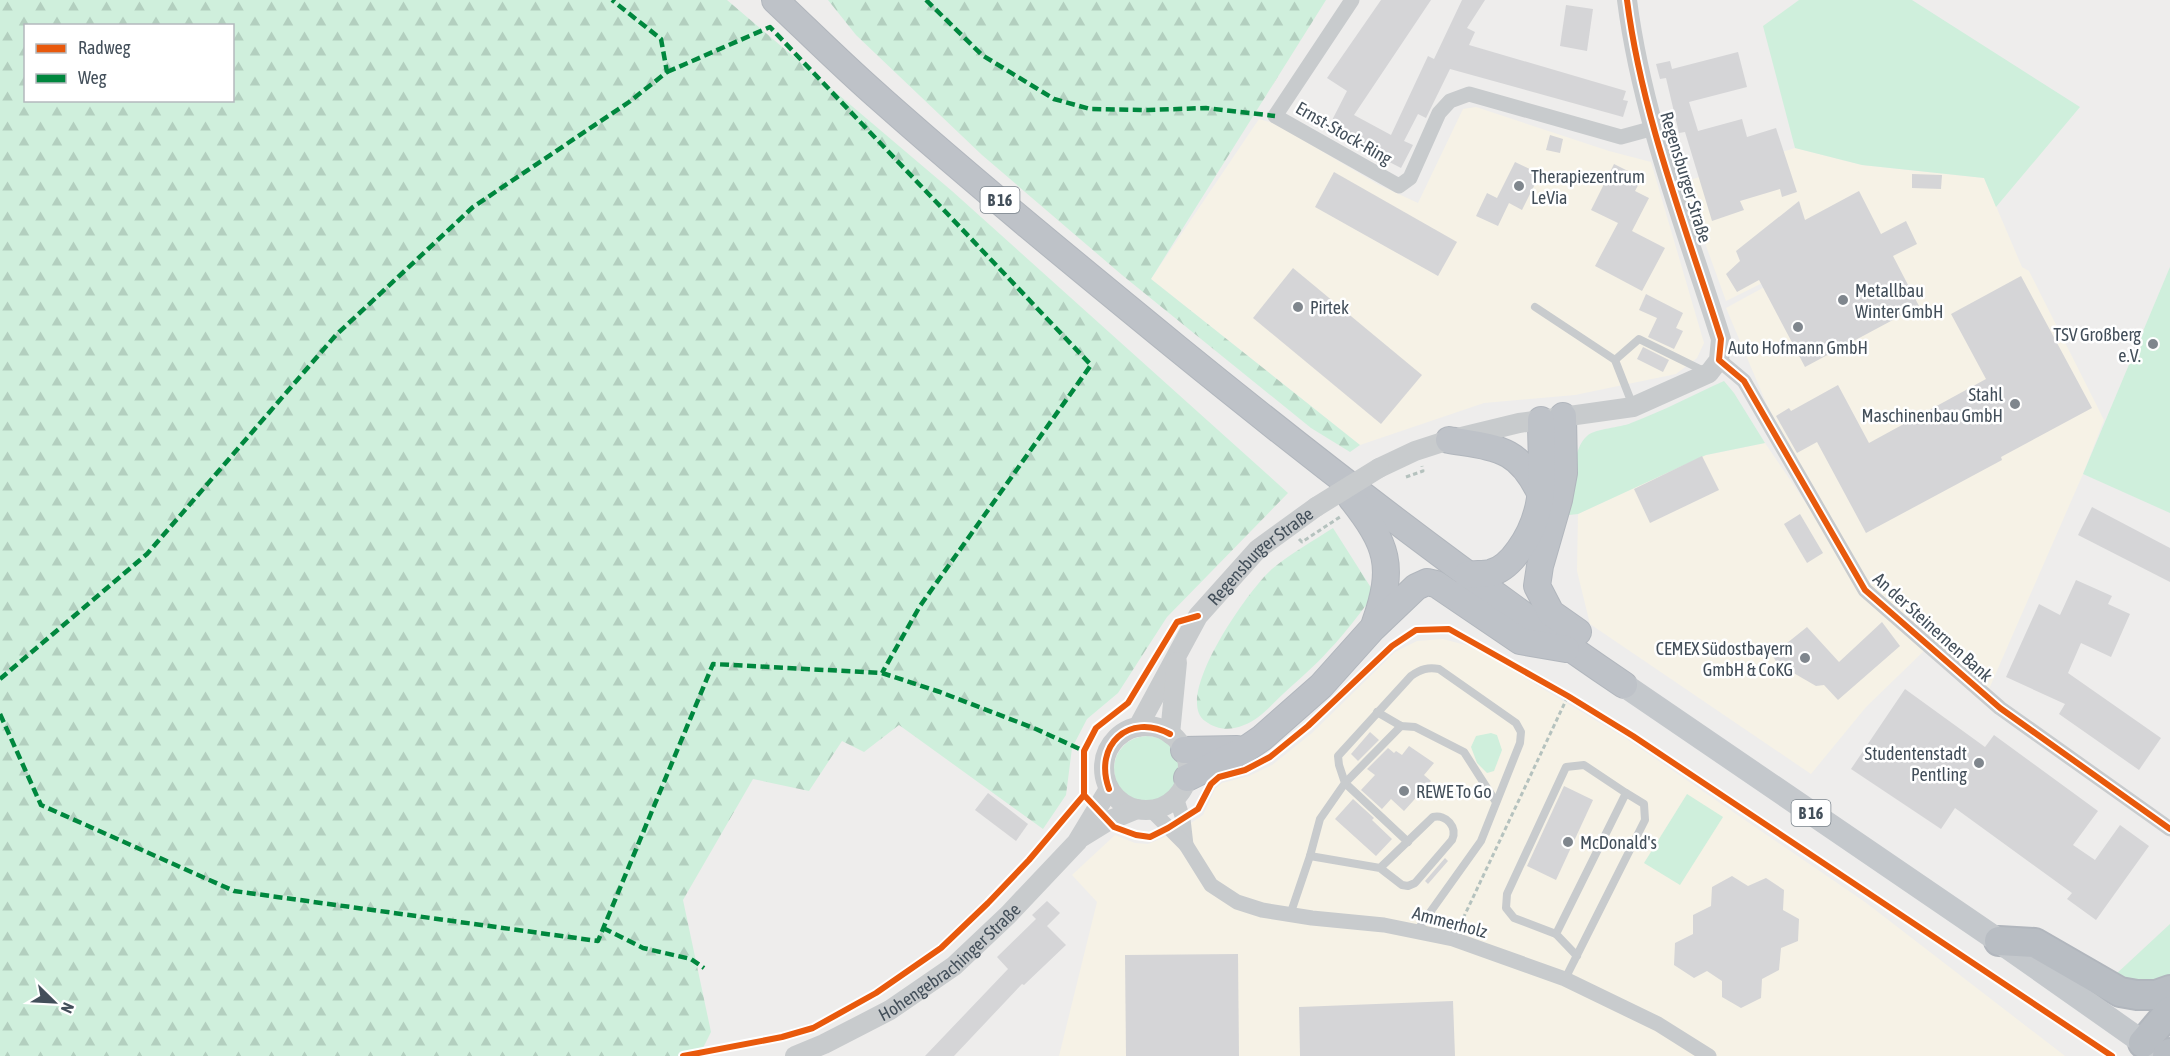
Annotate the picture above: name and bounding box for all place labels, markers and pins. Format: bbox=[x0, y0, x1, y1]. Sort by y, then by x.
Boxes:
place label: Therapiezentrum LeVia bbox=[1531, 166, 1645, 208]
marker: Therapiezentrum LeVia bbox=[1512, 179, 1526, 193]
place label: Metallbau Winter GmbH bbox=[1855, 280, 1943, 322]
marker: Metallbau Winter GmbH bbox=[1836, 293, 1850, 307]
place label: Pirtek bbox=[1310, 297, 1349, 318]
marker: Pirtek bbox=[1291, 300, 1305, 314]
marker: Auto Hofmann GmbH bbox=[1791, 320, 1805, 334]
place label: TSV Großberg e.V. bbox=[2053, 324, 2141, 366]
place label: Auto Hofmann GmbH bbox=[1728, 337, 1868, 358]
marker: TSV Großberg e.V. bbox=[2146, 337, 2160, 351]
place label: Stahl Maschinenbau GmbH bbox=[1862, 384, 2003, 426]
marker: Stahl Maschinenbau GmbH bbox=[2008, 397, 2022, 411]
place label: CEMEX Südostbayern GmbH & CoKG bbox=[1656, 638, 1793, 680]
marker: CEMEX Südostbayern GmbH & CoKG bbox=[1798, 651, 1812, 665]
place label: Studentenstadt Pentling bbox=[1865, 743, 1967, 785]
marker: Studentenstadt Pentling bbox=[1972, 756, 1986, 770]
place label: REWE To Go bbox=[1416, 781, 1492, 802]
marker: REWE To Go bbox=[1397, 784, 1411, 798]
place label: McDonald's bbox=[1580, 832, 1657, 853]
marker: McDonald's bbox=[1561, 835, 1575, 849]

